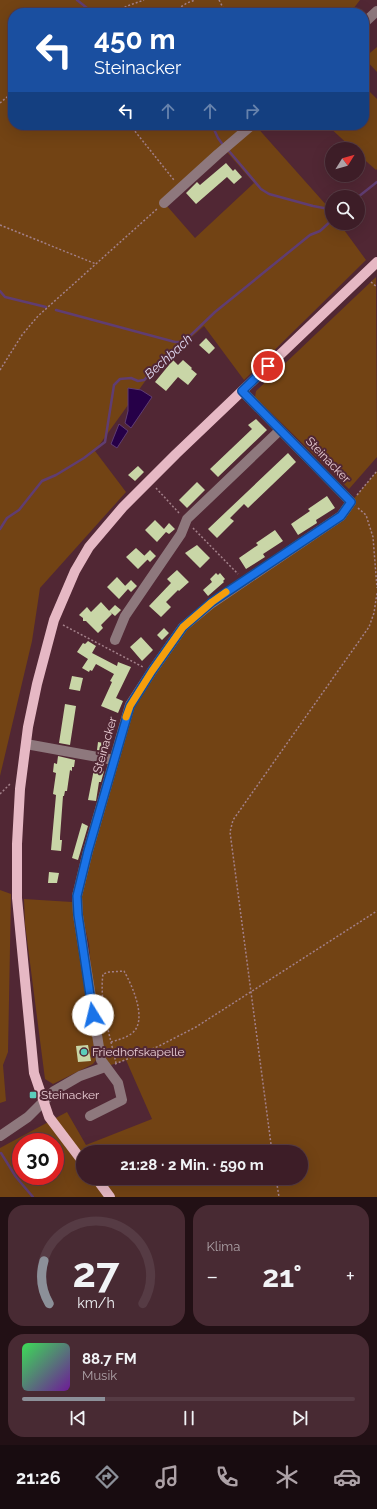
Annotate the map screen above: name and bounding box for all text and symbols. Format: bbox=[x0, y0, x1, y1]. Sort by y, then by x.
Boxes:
text: 450 m bbox=[94, 23, 175, 56]
icon: left bbox=[28, 24, 80, 76]
text: Steinacker bbox=[94, 57, 181, 78]
icon: left bbox=[115, 100, 137, 122]
icon: ahead bbox=[157, 100, 179, 122]
icon: ahead bbox=[199, 100, 221, 122]
icon: right bbox=[241, 100, 263, 122]
north arrow bbox=[325, 142, 365, 182]
map controls bbox=[325, 142, 365, 230]
button: search bbox=[325, 190, 365, 230]
water label: Bechbach bbox=[141, 331, 195, 382]
pin bbox=[251, 349, 285, 383]
icon: arrive bbox=[257, 355, 279, 377]
street label: Steinacker bbox=[303, 434, 354, 486]
street label: Steinacker bbox=[90, 714, 120, 775]
position arrow bbox=[72, 994, 114, 1036]
place label: Friedhofskapelle bbox=[92, 1045, 185, 1059]
marker: Friedhofskapelle bbox=[79, 1047, 89, 1057]
place label: Steinacker bbox=[41, 1088, 100, 1102]
marker: Steinacker bbox=[28, 1090, 38, 1100]
speed limit sign: 30 bbox=[12, 1133, 64, 1185]
text: 21:28 · 2 Min. · 590 m bbox=[120, 1156, 264, 1174]
text: Klima bbox=[207, 1239, 240, 1254]
text: 27 bbox=[73, 1247, 120, 1296]
text: 21° bbox=[262, 1259, 302, 1294]
text: − bbox=[207, 1263, 218, 1289]
text: + bbox=[346, 1263, 355, 1289]
text: km/h bbox=[77, 1294, 115, 1310]
text: 88.7 FM bbox=[82, 1350, 137, 1368]
text: Musik bbox=[82, 1368, 117, 1383]
icon: previous bbox=[67, 1407, 89, 1429]
icon: pause bbox=[178, 1407, 200, 1429]
icon: next bbox=[289, 1407, 311, 1429]
icon: directions bbox=[93, 1463, 121, 1491]
icon: music bbox=[153, 1463, 181, 1491]
icon: phone bbox=[213, 1463, 241, 1491]
icon: climate bbox=[273, 1463, 301, 1491]
icon: car bbox=[333, 1463, 361, 1491]
text: 21:26 bbox=[16, 1467, 61, 1488]

